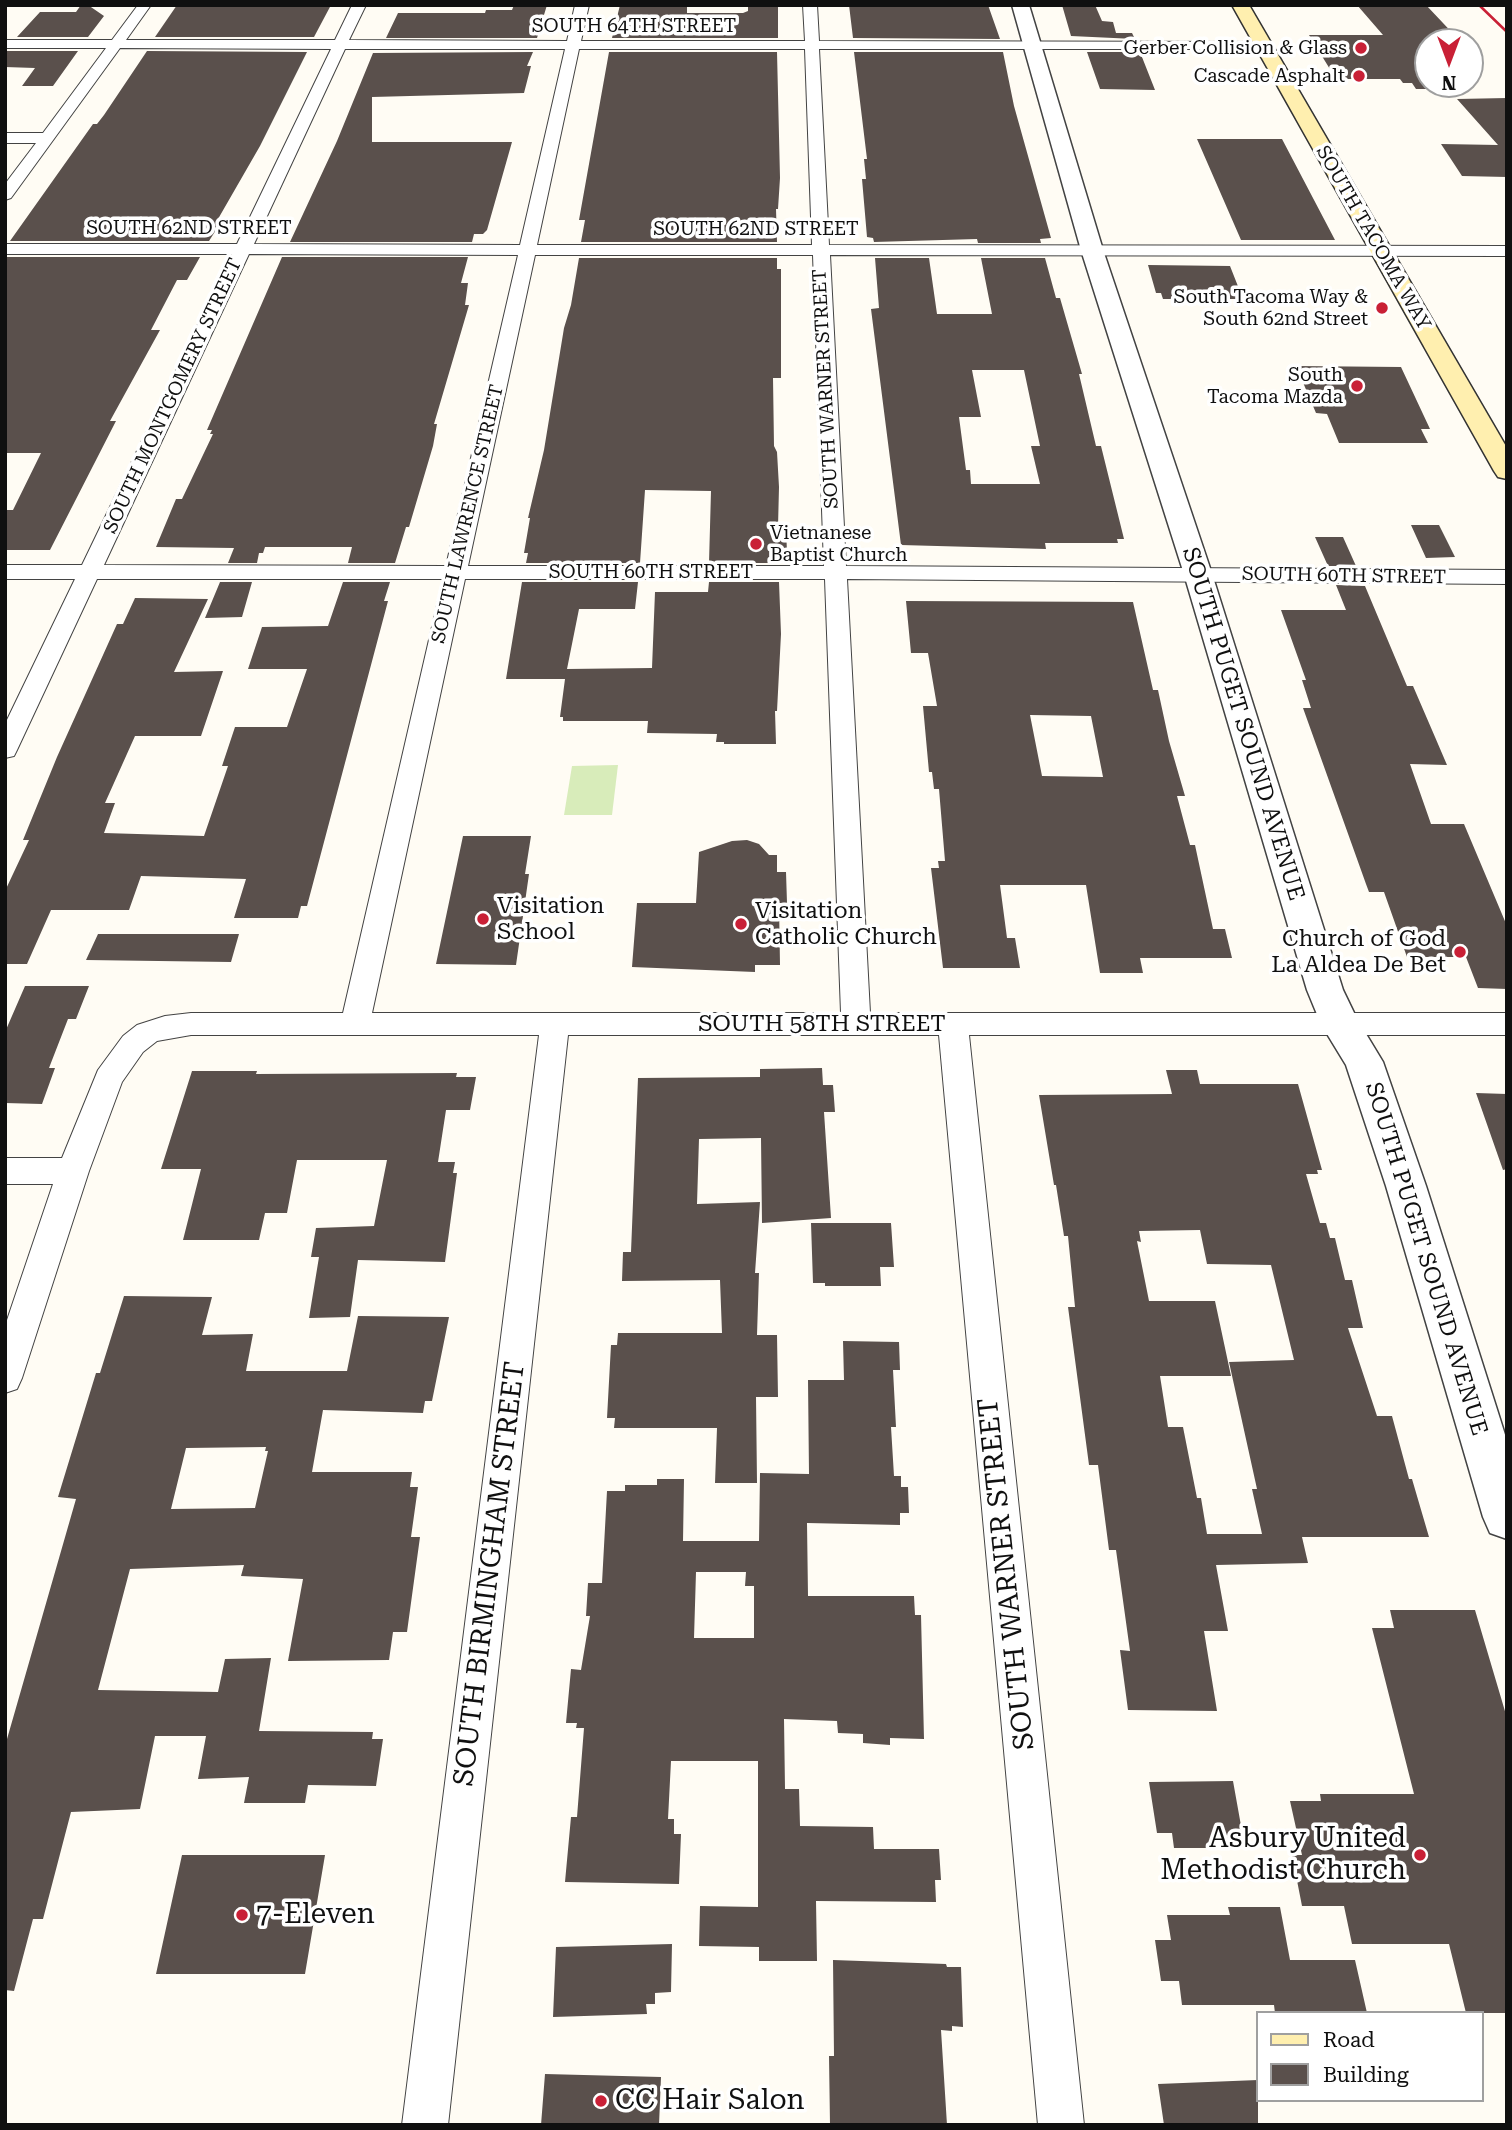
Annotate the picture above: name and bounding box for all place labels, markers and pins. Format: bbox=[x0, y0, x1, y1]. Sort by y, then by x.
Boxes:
place label: Gerber Collision & Glass bbox=[1123, 37, 1347, 59]
marker: Gerber Collision & Glass bbox=[1353, 40, 1369, 56]
place label: Cascade Asphalt bbox=[1194, 65, 1345, 87]
marker: Cascade Asphalt bbox=[1351, 68, 1367, 84]
place label: South Tacoma Way & South 62nd Street bbox=[1173, 286, 1368, 330]
marker: South Tacoma Way & South 62nd Street bbox=[1374, 300, 1390, 316]
place label: South Tacoma Mazda bbox=[1207, 364, 1343, 408]
marker: South Tacoma Mazda bbox=[1349, 378, 1365, 394]
place label: Vietnanese Baptist Church bbox=[770, 522, 908, 566]
marker: Vietnanese Baptist Church bbox=[748, 536, 764, 552]
place label: Visitation School bbox=[497, 892, 604, 946]
place label: Visitation Catholic Church bbox=[755, 897, 937, 951]
marker: Visitation School bbox=[475, 911, 491, 927]
marker: Visitation Catholic Church bbox=[733, 916, 749, 932]
place label: Church of God La Aldea De Bet bbox=[1271, 925, 1446, 979]
marker: Church of God La Aldea De Bet bbox=[1452, 944, 1468, 960]
place label: Asbury United Methodist Church bbox=[1160, 1822, 1406, 1888]
marker: Asbury United Methodist Church bbox=[1412, 1847, 1428, 1863]
place label: 7-Eleven bbox=[256, 1898, 375, 1932]
marker: 7-Eleven bbox=[234, 1907, 250, 1923]
place label: CC Hair Salon bbox=[615, 2084, 805, 2118]
marker: CC Hair Salon bbox=[593, 2093, 609, 2109]

